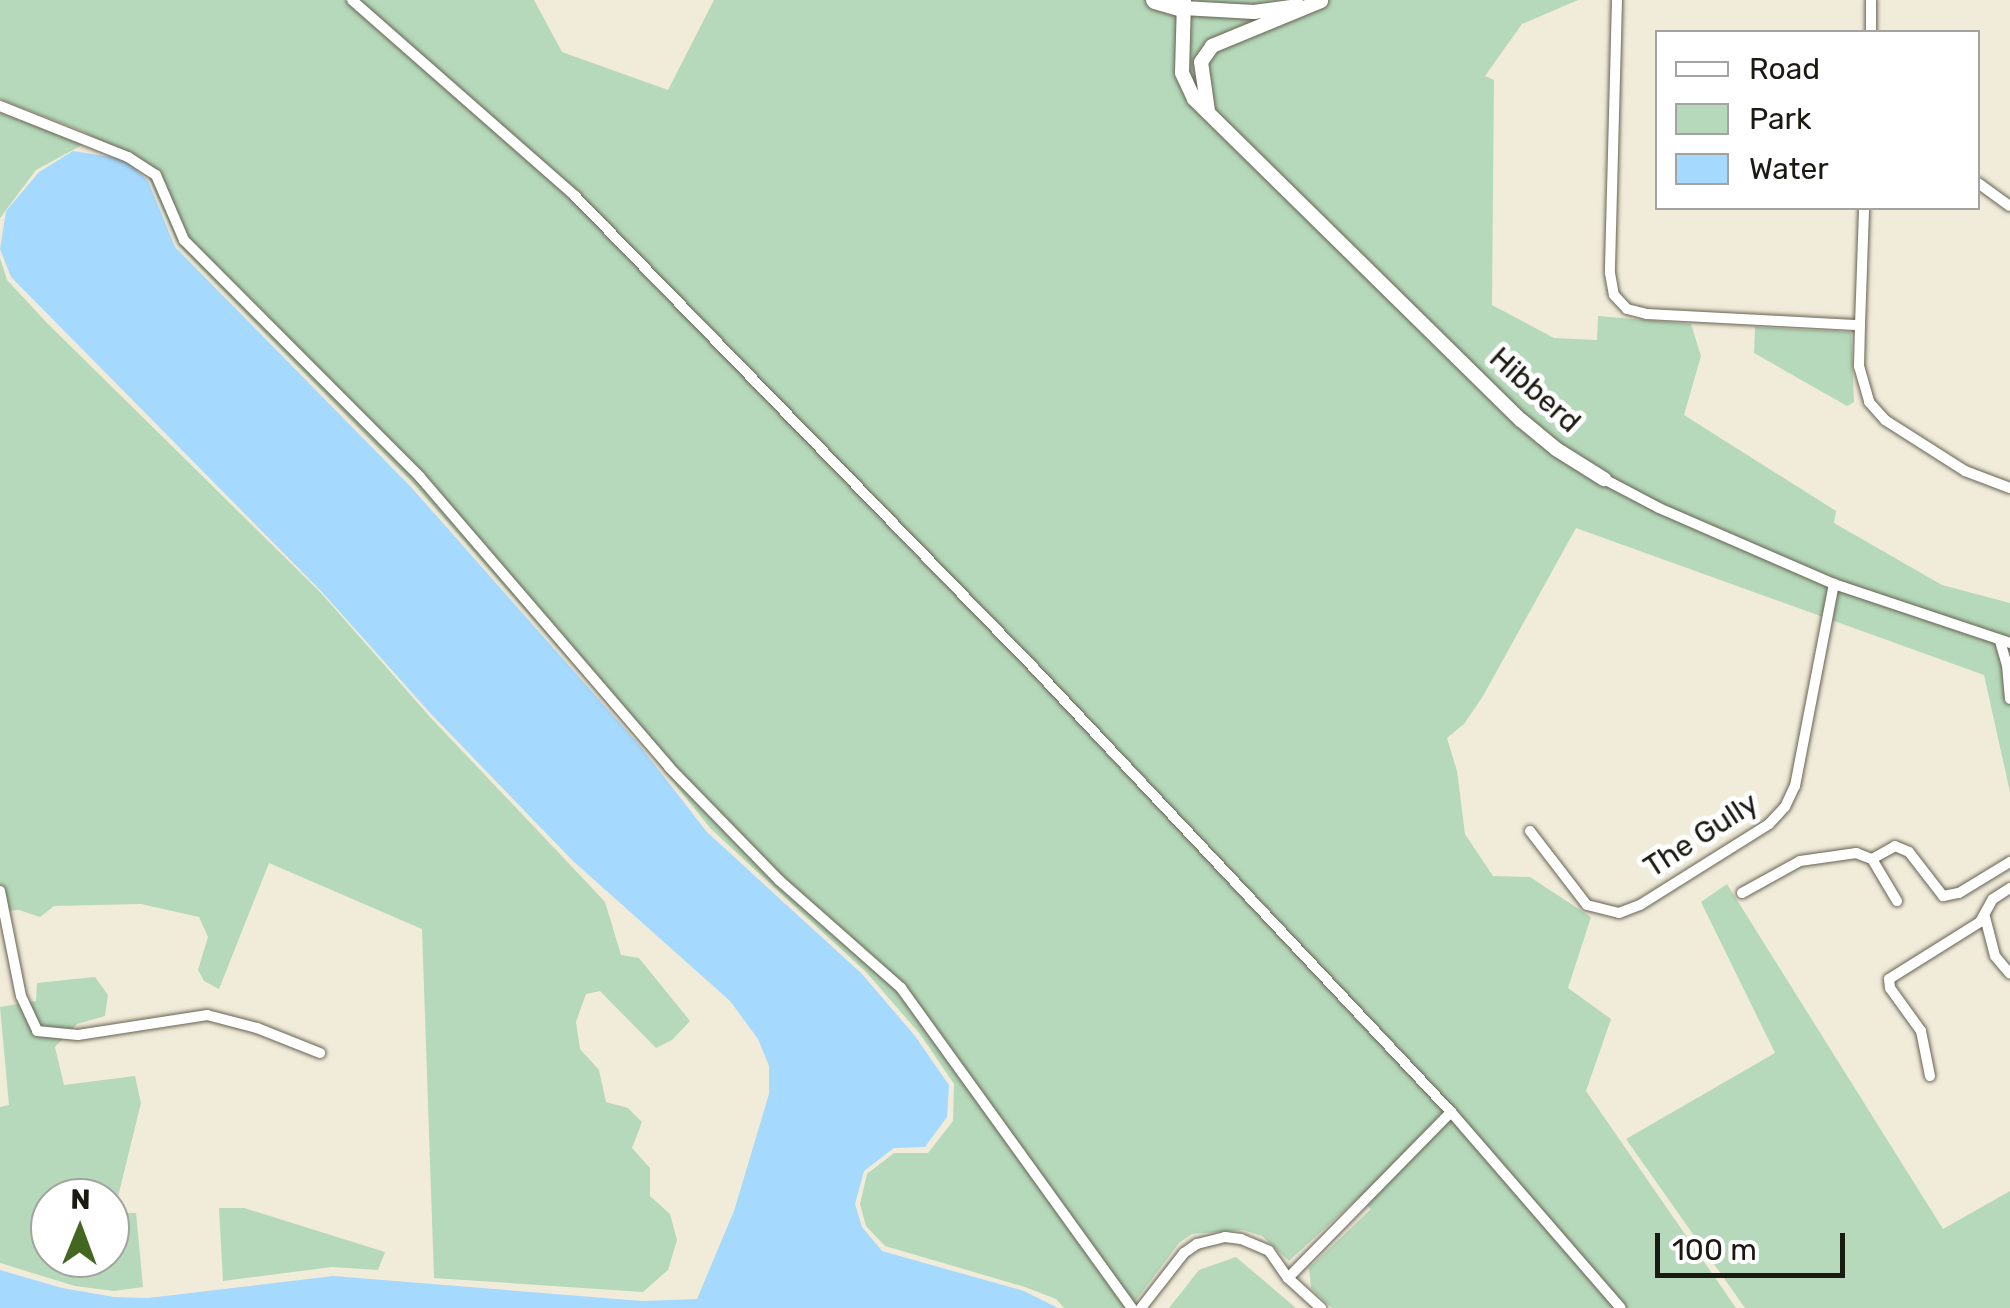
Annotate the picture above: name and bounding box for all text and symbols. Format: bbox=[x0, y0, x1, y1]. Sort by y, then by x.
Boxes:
legend bbox=[1655, 30, 1980, 210]
text: Road bbox=[1749, 51, 1820, 87]
text: Park bbox=[1749, 101, 1811, 137]
text: Water bbox=[1749, 151, 1829, 187]
street label: Hibberd bbox=[1482, 340, 1588, 440]
street label: The Gully bbox=[1637, 785, 1765, 885]
north arrow bbox=[30, 1178, 130, 1278]
text: N bbox=[70, 1183, 91, 1216]
scale bar bbox=[1660, 1213, 1850, 1275]
text: 100 m bbox=[1672, 1232, 1757, 1268]

